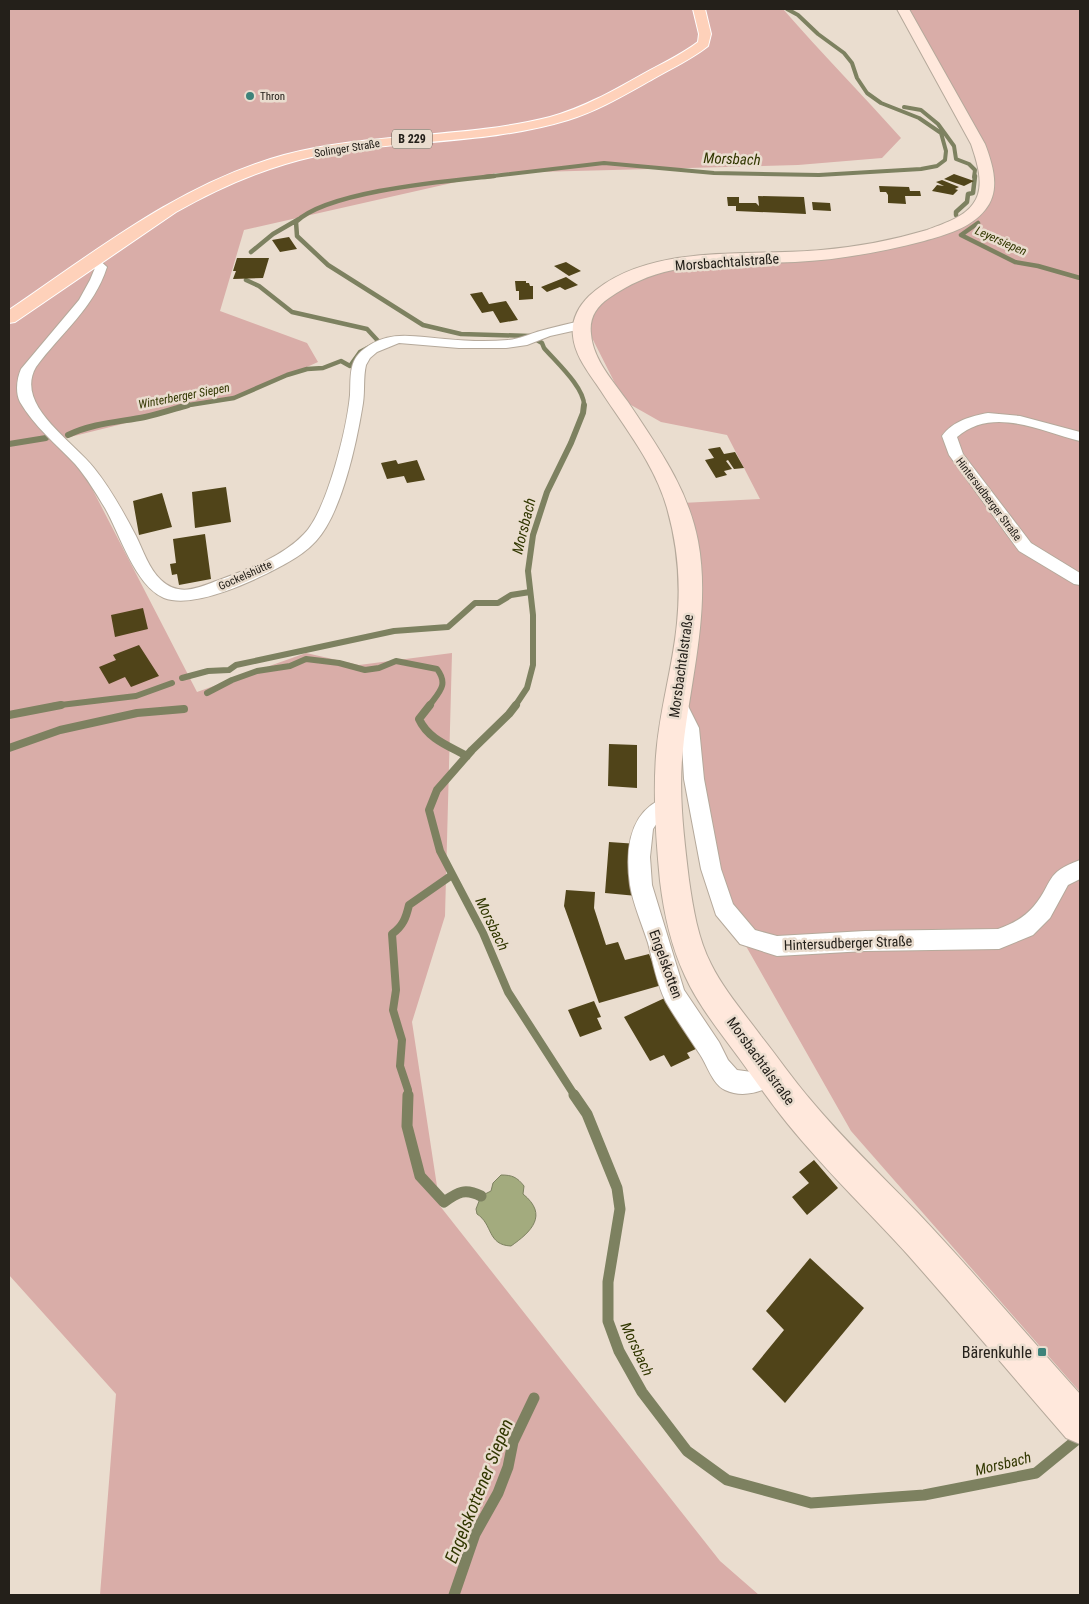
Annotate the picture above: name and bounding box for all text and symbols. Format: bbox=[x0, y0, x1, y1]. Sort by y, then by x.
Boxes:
marker: Thron bbox=[244, 90, 256, 102]
place label: Thron bbox=[260, 90, 285, 103]
road number: B 229 bbox=[392, 130, 432, 148]
street label: Solinger Straße bbox=[313, 137, 381, 160]
water label: Morsbach bbox=[703, 149, 761, 169]
water label: Leyersiepen bbox=[973, 223, 1029, 259]
street label: Morsbachtalstraße bbox=[674, 250, 780, 274]
water label: Winterberger Siepen bbox=[137, 380, 231, 412]
street label: Hintersudberger Straße bbox=[953, 455, 1024, 543]
water label: Morsbach bbox=[508, 496, 540, 556]
street label: Gockelshütte bbox=[217, 558, 274, 593]
street label: Morsbachtalstraße bbox=[666, 613, 696, 719]
water label: Morsbach bbox=[471, 894, 513, 954]
street label: Engelskotten bbox=[646, 928, 686, 1000]
street label: Hintersudberger Straße bbox=[784, 933, 913, 953]
street label: Morsbachtalstraße bbox=[724, 1014, 798, 1108]
water label: Morsbach bbox=[617, 1319, 657, 1379]
place label: Bärenkuhle bbox=[962, 1343, 1032, 1362]
marker: Bärenkuhle bbox=[1036, 1346, 1048, 1358]
water label: Engelskottener Siepen bbox=[440, 1416, 517, 1566]
water label: Morsbach bbox=[973, 1448, 1033, 1480]

